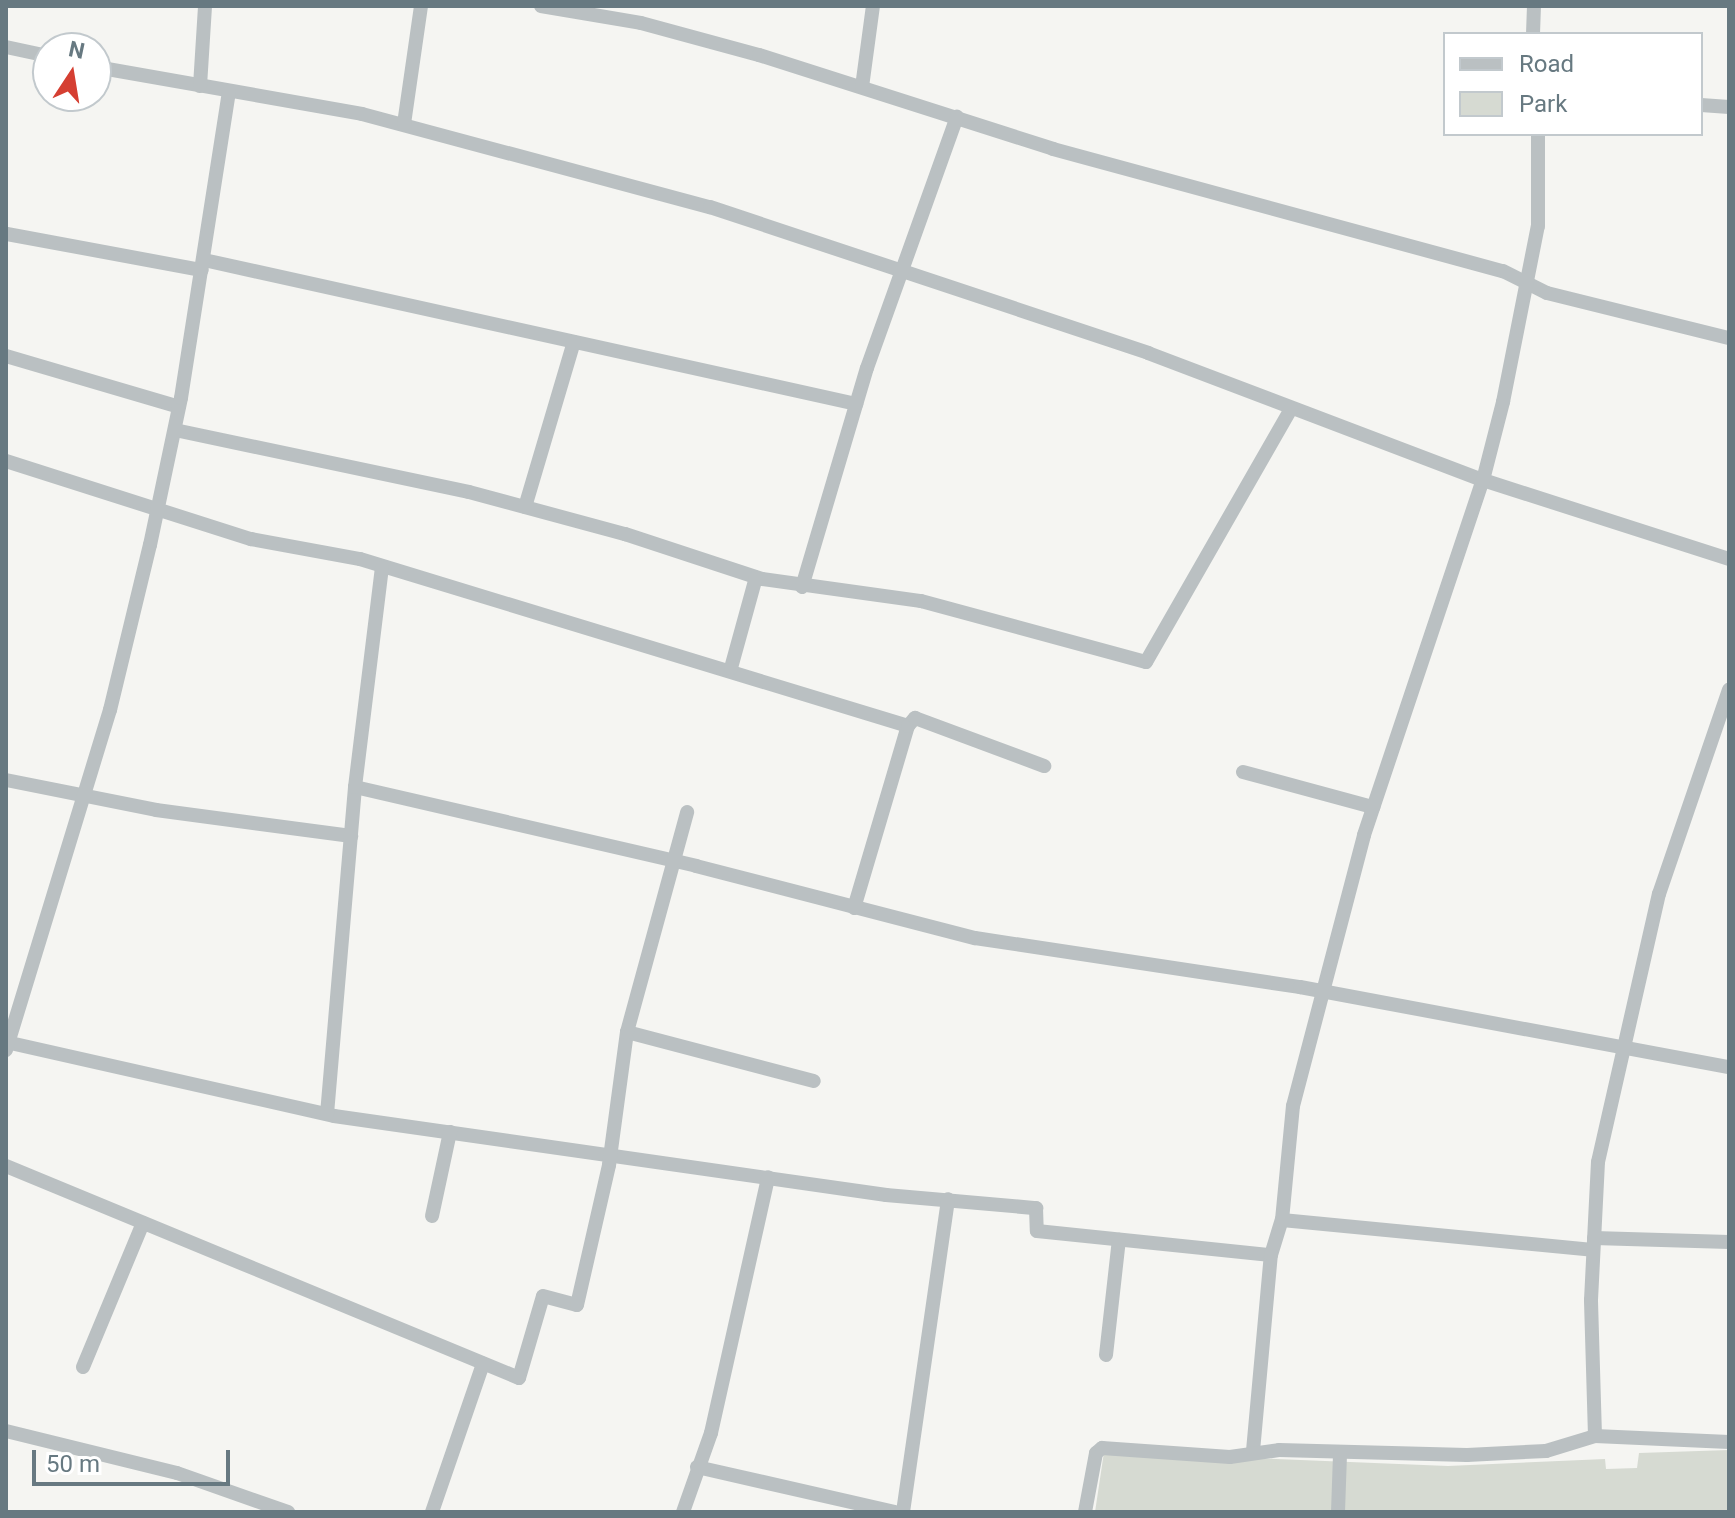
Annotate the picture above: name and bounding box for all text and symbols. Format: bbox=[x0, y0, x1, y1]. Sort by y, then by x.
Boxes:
north arrow bbox=[32, 32, 112, 112]
legend bbox=[1443, 32, 1703, 136]
text: N bbox=[66, 36, 87, 64]
text: Road bbox=[1519, 50, 1574, 78]
text: Park bbox=[1519, 90, 1567, 118]
scale bar bbox=[36, 1434, 234, 1484]
text: 50 m bbox=[46, 1450, 100, 1478]

